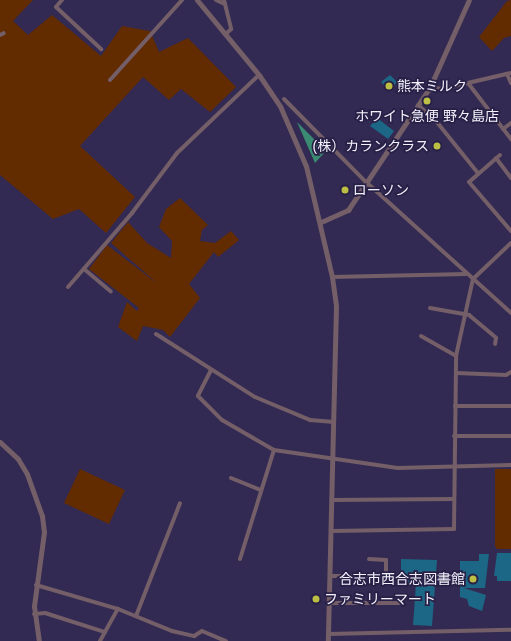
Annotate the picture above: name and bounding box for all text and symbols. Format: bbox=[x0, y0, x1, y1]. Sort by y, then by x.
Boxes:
place label: 熊本ミルク bbox=[397, 78, 467, 94]
marker: 熊本ミルク bbox=[384, 81, 394, 91]
marker: ホワイト急便 野々島店 bbox=[422, 96, 432, 106]
place label: ホワイト急便 野々島店 bbox=[355, 108, 499, 124]
place label: (株）カランクラス bbox=[312, 138, 429, 154]
marker: (株）カランクラス bbox=[432, 141, 442, 151]
place label: ローソン bbox=[353, 182, 409, 198]
marker: ローソン bbox=[340, 185, 350, 195]
place label: 合志市西合志図書館 bbox=[339, 571, 465, 587]
marker: 合志市西合志図書館 bbox=[468, 574, 478, 584]
place label: ファミリーマート bbox=[324, 591, 436, 607]
marker: ファミリーマート bbox=[311, 594, 321, 604]

